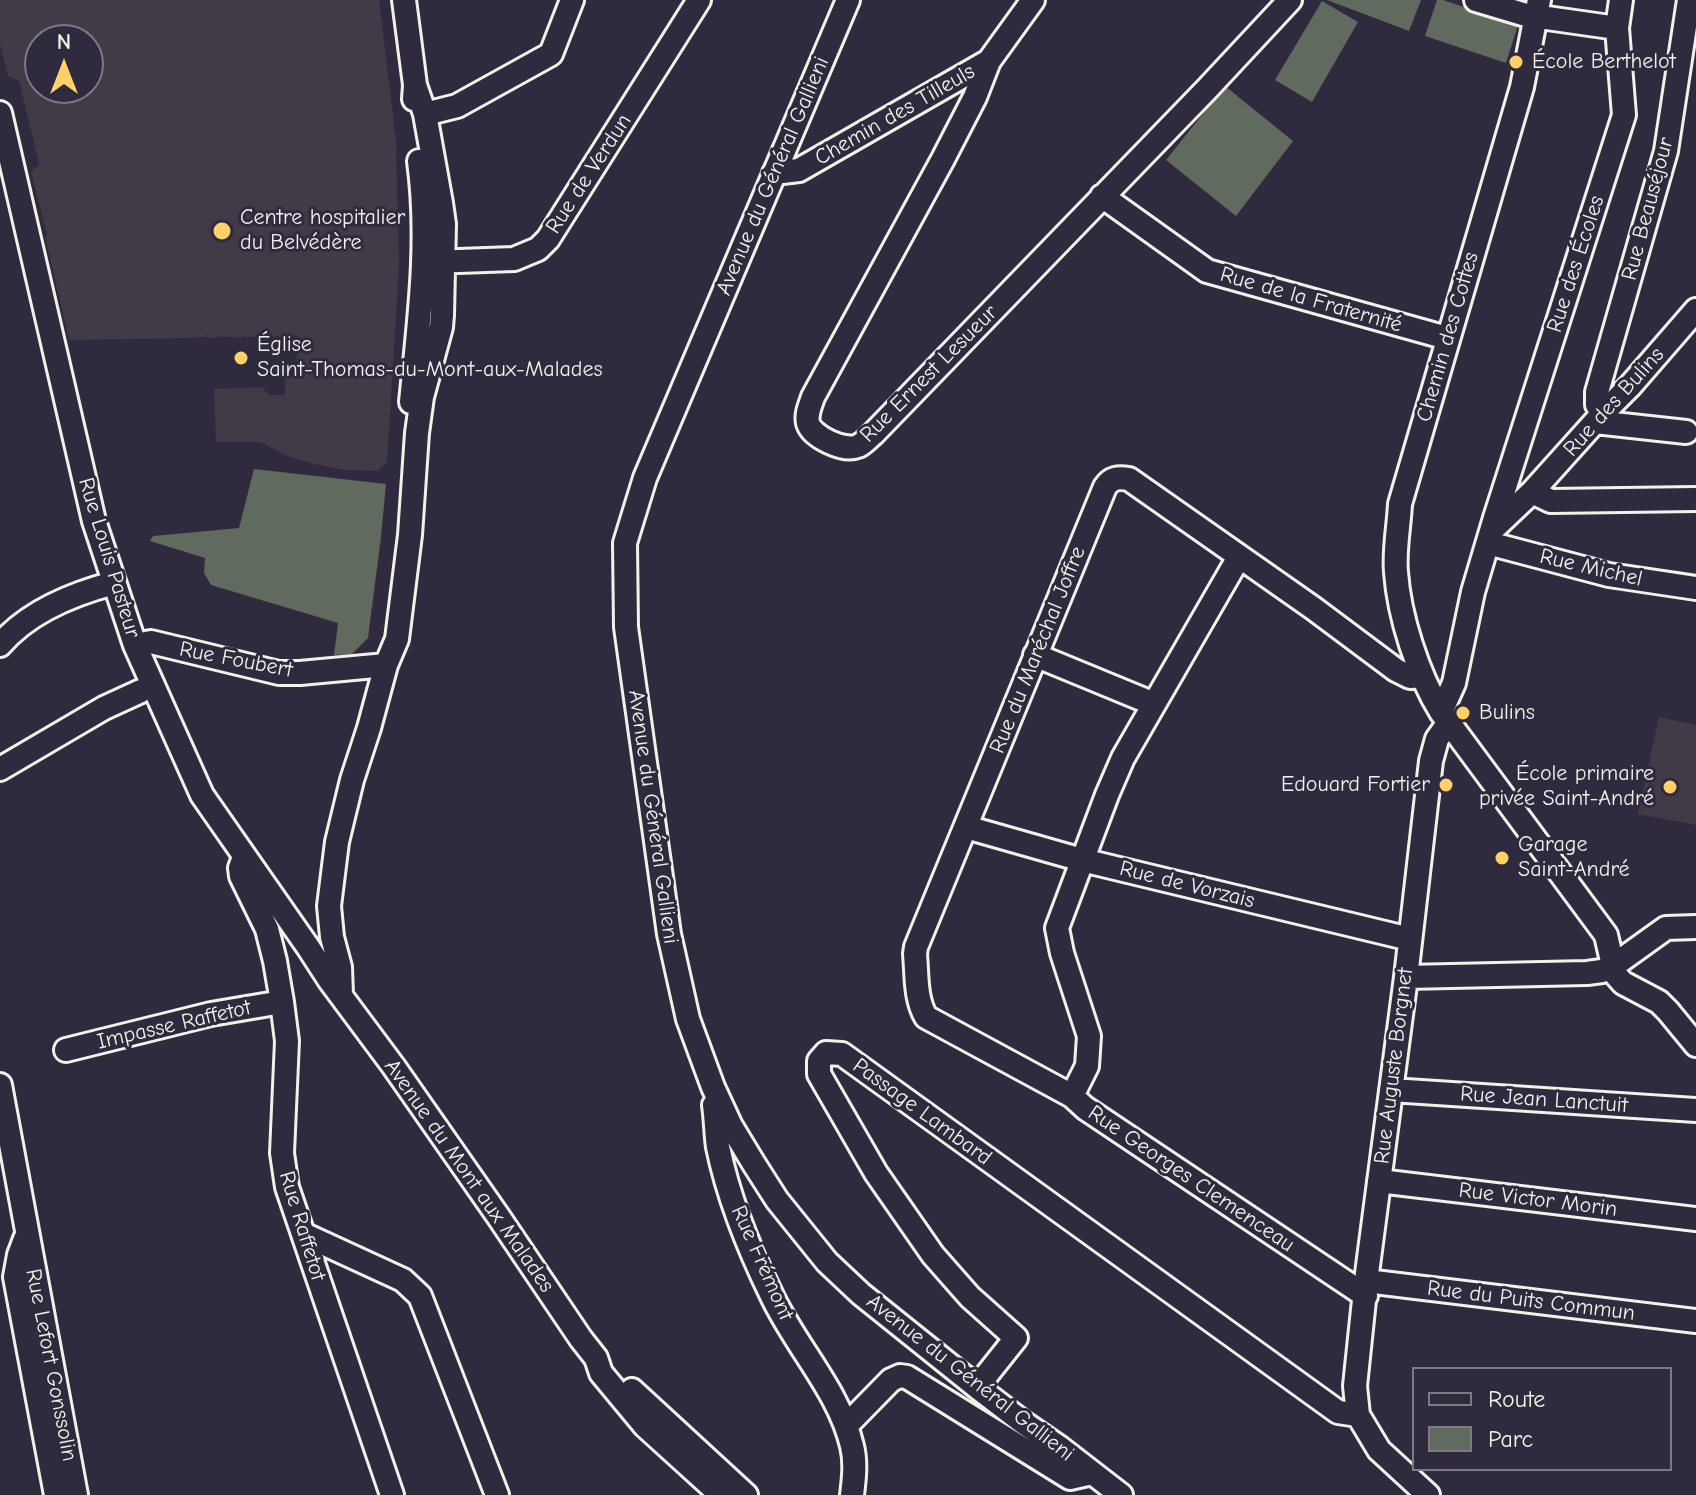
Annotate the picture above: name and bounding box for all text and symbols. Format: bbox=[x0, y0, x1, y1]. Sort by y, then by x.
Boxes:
north arrow bbox=[24, 24, 104, 104]
text: N bbox=[57, 29, 71, 55]
place label: École Berthelot bbox=[1532, 49, 1676, 75]
street label: Avenue du Général Gallieni bbox=[711, 53, 835, 299]
marker: École Berthelot bbox=[1507, 53, 1525, 71]
street label: Chemin des Tilleuls bbox=[810, 58, 980, 172]
street label: Rue de Verdun bbox=[541, 109, 637, 239]
street label: Rue Beauséjour bbox=[1616, 135, 1680, 283]
street label: Rue des Écoles bbox=[1541, 192, 1611, 336]
place label: Centre hospitalier du Belvédère bbox=[240, 205, 405, 256]
marker: Centre hospitalier du Belvédère bbox=[211, 220, 233, 242]
street label: Chemin des Cottes bbox=[1411, 249, 1485, 425]
street label: Rue de la Fraternité bbox=[1217, 261, 1405, 339]
street label: Rue Ernest Lesueur bbox=[855, 300, 1003, 448]
place label: Église Saint-Thomas-du-Mont-aux-Malades bbox=[257, 332, 603, 384]
street label: Rue des Bulins bbox=[1558, 342, 1670, 462]
marker: Église Saint-Thomas-du-Mont-aux-Malades bbox=[232, 349, 250, 367]
street label: Rue Louis Pasteur bbox=[72, 475, 146, 641]
street label: Rue du Maréchal Joffre bbox=[984, 543, 1092, 757]
street label: Rue Michel bbox=[1537, 543, 1645, 593]
street label: Rue Foubert bbox=[177, 636, 295, 684]
street label: Avenue du Général Gallieni bbox=[622, 688, 684, 946]
place label: Bulins bbox=[1479, 700, 1535, 726]
marker: Bulins bbox=[1454, 704, 1472, 722]
place label: École primaire privée Saint-André bbox=[1479, 761, 1654, 812]
place label: Edouard Fortier bbox=[1281, 772, 1430, 798]
marker: Edouard Fortier bbox=[1437, 776, 1455, 794]
marker: École primaire privée Saint-André bbox=[1661, 778, 1679, 796]
place label: Garage Saint-André bbox=[1518, 832, 1630, 884]
marker: Garage Saint-André bbox=[1493, 849, 1511, 867]
street label: Rue de Vorzais bbox=[1117, 855, 1257, 915]
street label: Rue Auguste Borgnet bbox=[1369, 966, 1419, 1166]
street label: Impasse Raffetot bbox=[95, 994, 253, 1056]
street label: Passage Lambard bbox=[847, 1053, 997, 1171]
street label: Avenue du Mont aux Malades bbox=[378, 1054, 560, 1298]
street label: Rue Jean Lanctuit bbox=[1459, 1081, 1629, 1119]
street label: Rue Georges Clemenceau bbox=[1083, 1100, 1299, 1258]
street label: Rue Raffetot bbox=[273, 1168, 331, 1284]
street label: Rue Victor Morin bbox=[1457, 1177, 1619, 1223]
street label: Rue Frémont bbox=[725, 1202, 799, 1324]
street label: Rue Lefort Gonssolin bbox=[19, 1267, 83, 1463]
street label: Rue du Puits Commun bbox=[1426, 1275, 1636, 1327]
street label: Avenue du Général Gallieni bbox=[861, 1289, 1079, 1467]
legend bbox=[1412, 1367, 1672, 1471]
text: Route bbox=[1488, 1385, 1545, 1413]
text: Parc bbox=[1488, 1425, 1533, 1453]

